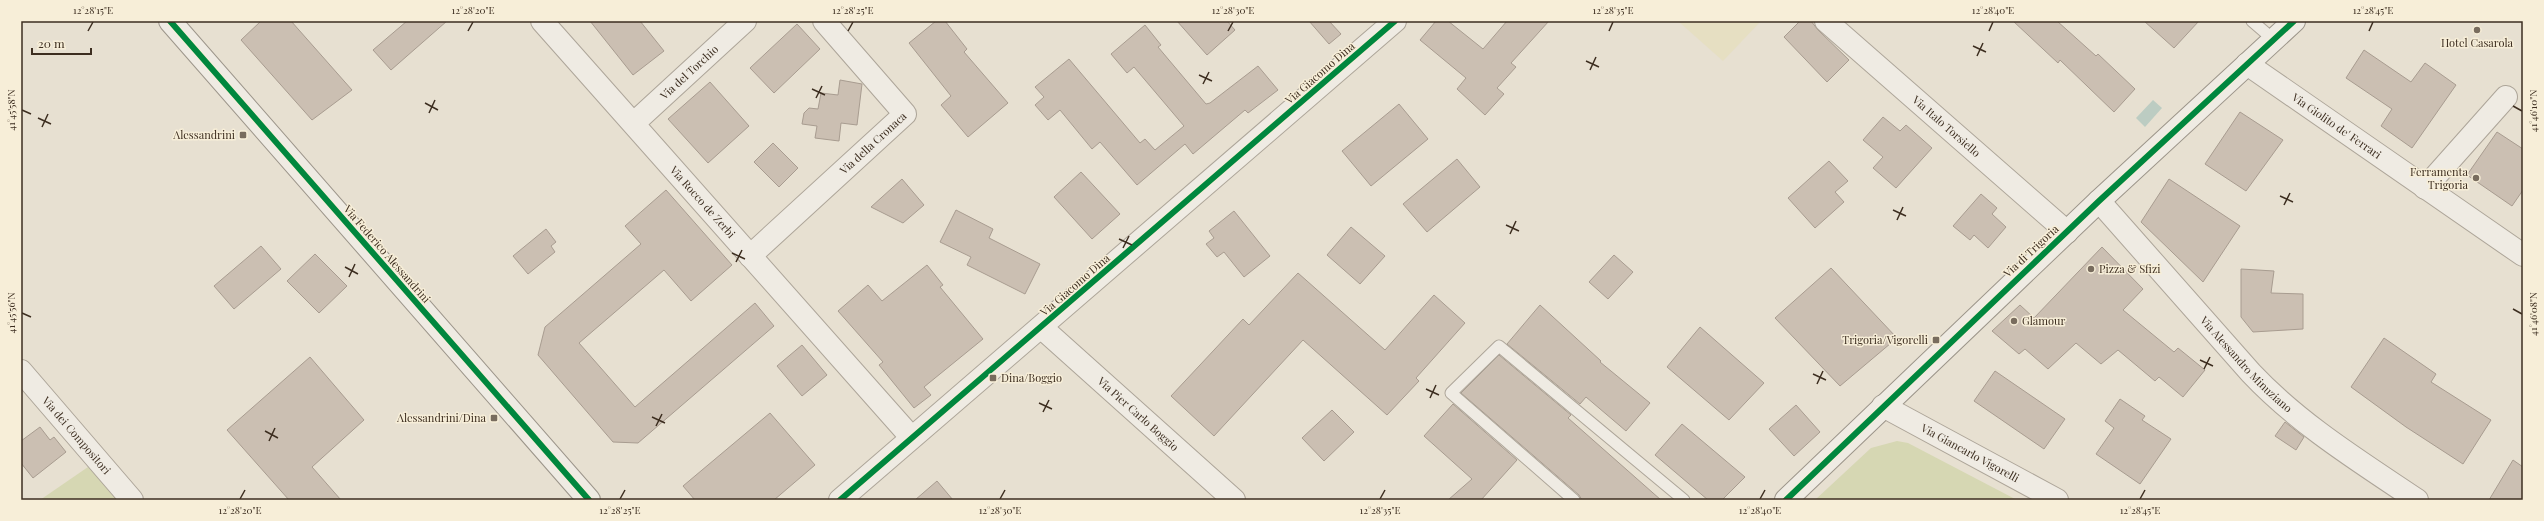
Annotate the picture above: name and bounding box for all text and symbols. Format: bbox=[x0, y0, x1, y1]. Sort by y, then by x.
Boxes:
text: 12°28'15"E bbox=[73, 3, 113, 17]
text: 12°28'20"E bbox=[451, 3, 495, 17]
text: 12°28'25"E bbox=[832, 3, 874, 17]
text: 12°28'30"E bbox=[1212, 3, 1254, 17]
text: 12°28'35"E bbox=[1592, 3, 1634, 17]
text: 12°28'40"E bbox=[1972, 3, 2014, 17]
text: 12°28'45"E bbox=[2353, 3, 2393, 17]
marker: Hotel Casarola bbox=[2472, 25, 2482, 35]
scale bar bbox=[32, 30, 91, 56]
text: 20 m bbox=[38, 35, 65, 51]
place label: Hotel Casarola bbox=[2441, 35, 2514, 50]
street label: Via Giacomo Dina bbox=[1281, 38, 1358, 108]
street label: Via del Torchio bbox=[656, 41, 721, 103]
text: 41°45'58"N bbox=[4, 89, 18, 131]
street label: Via Giolito de' Ferrari bbox=[2288, 89, 2385, 162]
text: 41°46'10"N bbox=[2526, 90, 2540, 132]
street label: Via Italo Torsiello bbox=[1909, 91, 1984, 160]
street label: Via della Cronaca bbox=[835, 108, 910, 178]
place label: Alessandrini bbox=[172, 127, 235, 142]
marker: Alessandrini bbox=[238, 130, 248, 140]
street label: Via Rocco de Zerbi bbox=[666, 162, 739, 241]
place label: Ferramenta Trigoria bbox=[2410, 164, 2469, 192]
marker: Ferramenta Trigoria bbox=[2471, 173, 2481, 183]
street label: Via Federico Alessandrini bbox=[340, 201, 434, 306]
street label: Via di Trigoria bbox=[1999, 221, 2062, 281]
street label: Via Giacomo Dina bbox=[1036, 250, 1113, 320]
place label: Pizza & Sfizi bbox=[2099, 261, 2160, 276]
marker: Pizza & Sfizi bbox=[2086, 264, 2096, 274]
text: 41°45'56"N bbox=[4, 292, 18, 334]
text: 41°46'08"N bbox=[2526, 292, 2540, 336]
street label: Via Alessandro Minuziano bbox=[2197, 312, 2296, 415]
place label: Glamour bbox=[2022, 313, 2065, 328]
marker: Glamour bbox=[2009, 316, 2019, 326]
place label: Trigoria/Vigorelli bbox=[1842, 332, 1928, 347]
marker: Trigoria/Vigorelli bbox=[1931, 335, 1941, 345]
place label: Dina/Boggio bbox=[1001, 370, 1062, 385]
marker: Dina/Boggio bbox=[988, 373, 998, 383]
street label: Via Pier Carlo Boggio bbox=[1094, 373, 1182, 454]
street label: Via dei Compositori bbox=[39, 392, 114, 477]
place label: Alessandrini/Dina bbox=[396, 410, 487, 425]
marker: Alessandrini/Dina bbox=[489, 413, 499, 423]
street label: Via Giancarlo Vigorelli bbox=[1918, 420, 2022, 485]
text: 12°28'20"E bbox=[218, 503, 262, 517]
text: 12°28'25"E bbox=[599, 503, 641, 517]
text: 12°28'30"E bbox=[979, 503, 1021, 517]
text: 12°28'35"E bbox=[1359, 503, 1401, 517]
text: 12°28'40"E bbox=[1739, 503, 1781, 517]
text: 12°28'45"E bbox=[2120, 503, 2160, 517]

